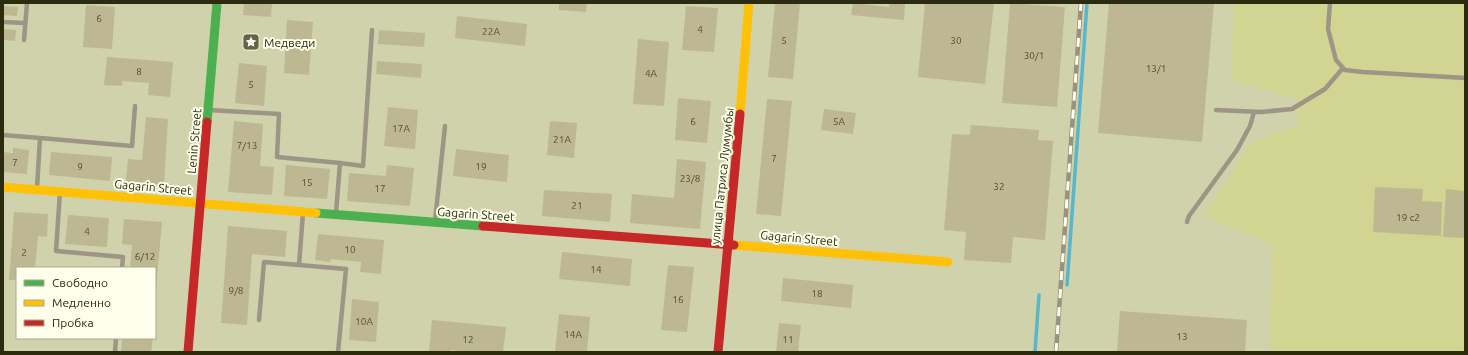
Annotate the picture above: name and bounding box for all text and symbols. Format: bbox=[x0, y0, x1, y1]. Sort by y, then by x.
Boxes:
house number: 6 bbox=[96, 13, 102, 24]
house number: 4 bbox=[697, 24, 703, 35]
house number: 22А bbox=[482, 26, 500, 37]
place icon: Медведи bbox=[241, 32, 261, 52]
house number: 5 bbox=[781, 35, 787, 46]
house number: 30 bbox=[950, 35, 962, 46]
place label: Медведи bbox=[264, 36, 315, 49]
house number: 30/1 bbox=[1024, 50, 1044, 61]
house number: 13/1 bbox=[1146, 63, 1166, 74]
house number: 8 bbox=[136, 66, 142, 77]
house number: 4А bbox=[645, 68, 658, 79]
house number: 5 bbox=[248, 79, 254, 90]
street label: Lenin Street bbox=[185, 107, 203, 174]
street label: улица Патриса Лумумбы bbox=[708, 107, 736, 245]
house number: 6 bbox=[690, 116, 696, 127]
house number: 5А bbox=[833, 116, 846, 127]
house number: 17А bbox=[392, 123, 410, 134]
house number: 21А bbox=[553, 134, 571, 145]
house number: 7/13 bbox=[237, 140, 257, 151]
house number: 7 bbox=[771, 153, 777, 164]
house number: 7 bbox=[12, 157, 18, 168]
house number: 9 bbox=[77, 161, 83, 172]
house number: 19 bbox=[475, 161, 487, 172]
house number: 23/8 bbox=[680, 173, 701, 184]
street label: Gagarin Street bbox=[114, 177, 193, 197]
house number: 15 bbox=[301, 177, 313, 188]
house number: 32 bbox=[993, 181, 1005, 192]
house number: 17 bbox=[374, 183, 386, 194]
house number: 21 bbox=[571, 200, 583, 211]
street label: Gagarin Street bbox=[437, 205, 516, 223]
house number: 19 с2 bbox=[1396, 212, 1420, 223]
house number: 4 bbox=[84, 226, 90, 237]
street label: Gagarin Street bbox=[760, 228, 839, 248]
house number: 10 bbox=[344, 244, 356, 255]
house number: 2 bbox=[21, 247, 27, 258]
house number: 6/12 bbox=[135, 251, 155, 262]
house number: 14 bbox=[590, 264, 602, 275]
legend bbox=[16, 267, 156, 339]
text: Свободно bbox=[52, 276, 108, 289]
house number: 9/8 bbox=[229, 285, 244, 296]
house number: 18 bbox=[811, 288, 823, 299]
house number: 16 bbox=[672, 294, 684, 305]
text: Медленно bbox=[52, 296, 111, 309]
text: Пробка bbox=[52, 316, 94, 329]
house number: 10А bbox=[355, 316, 373, 327]
house number: 14А bbox=[564, 329, 582, 340]
house number: 13 bbox=[1176, 331, 1188, 342]
house number: 12 bbox=[462, 334, 474, 345]
house number: 11 bbox=[782, 334, 794, 345]

